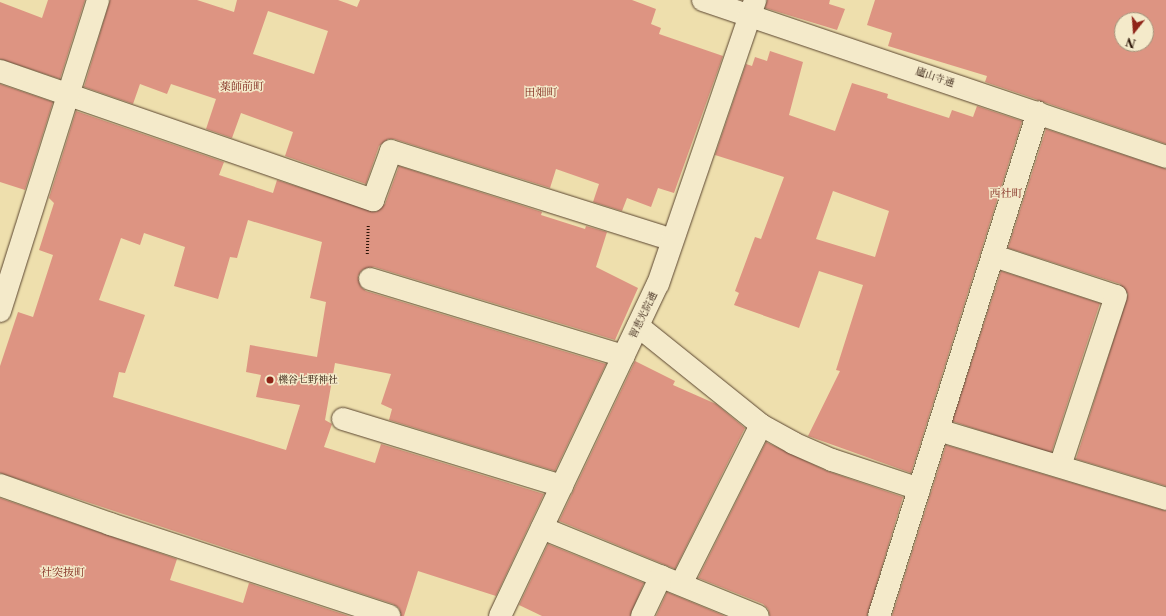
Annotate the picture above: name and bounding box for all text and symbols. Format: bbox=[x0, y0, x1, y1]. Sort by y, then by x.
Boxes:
north arrow bbox=[1114, 12, 1154, 52]
text: N bbox=[1124, 34, 1137, 51]
street label: 廬山寺通 bbox=[914, 65, 956, 89]
district label: 薬師前町 bbox=[220, 79, 264, 93]
district label: 田畑町 bbox=[525, 85, 557, 99]
district label: 西社町 bbox=[990, 186, 1022, 200]
street label: 智恵光院通 bbox=[627, 290, 659, 340]
place label: 櫟谷七野神社 bbox=[278, 374, 338, 386]
marker: 櫟谷七野神社 bbox=[265, 375, 275, 385]
district label: 社突抜町 bbox=[41, 565, 85, 579]

